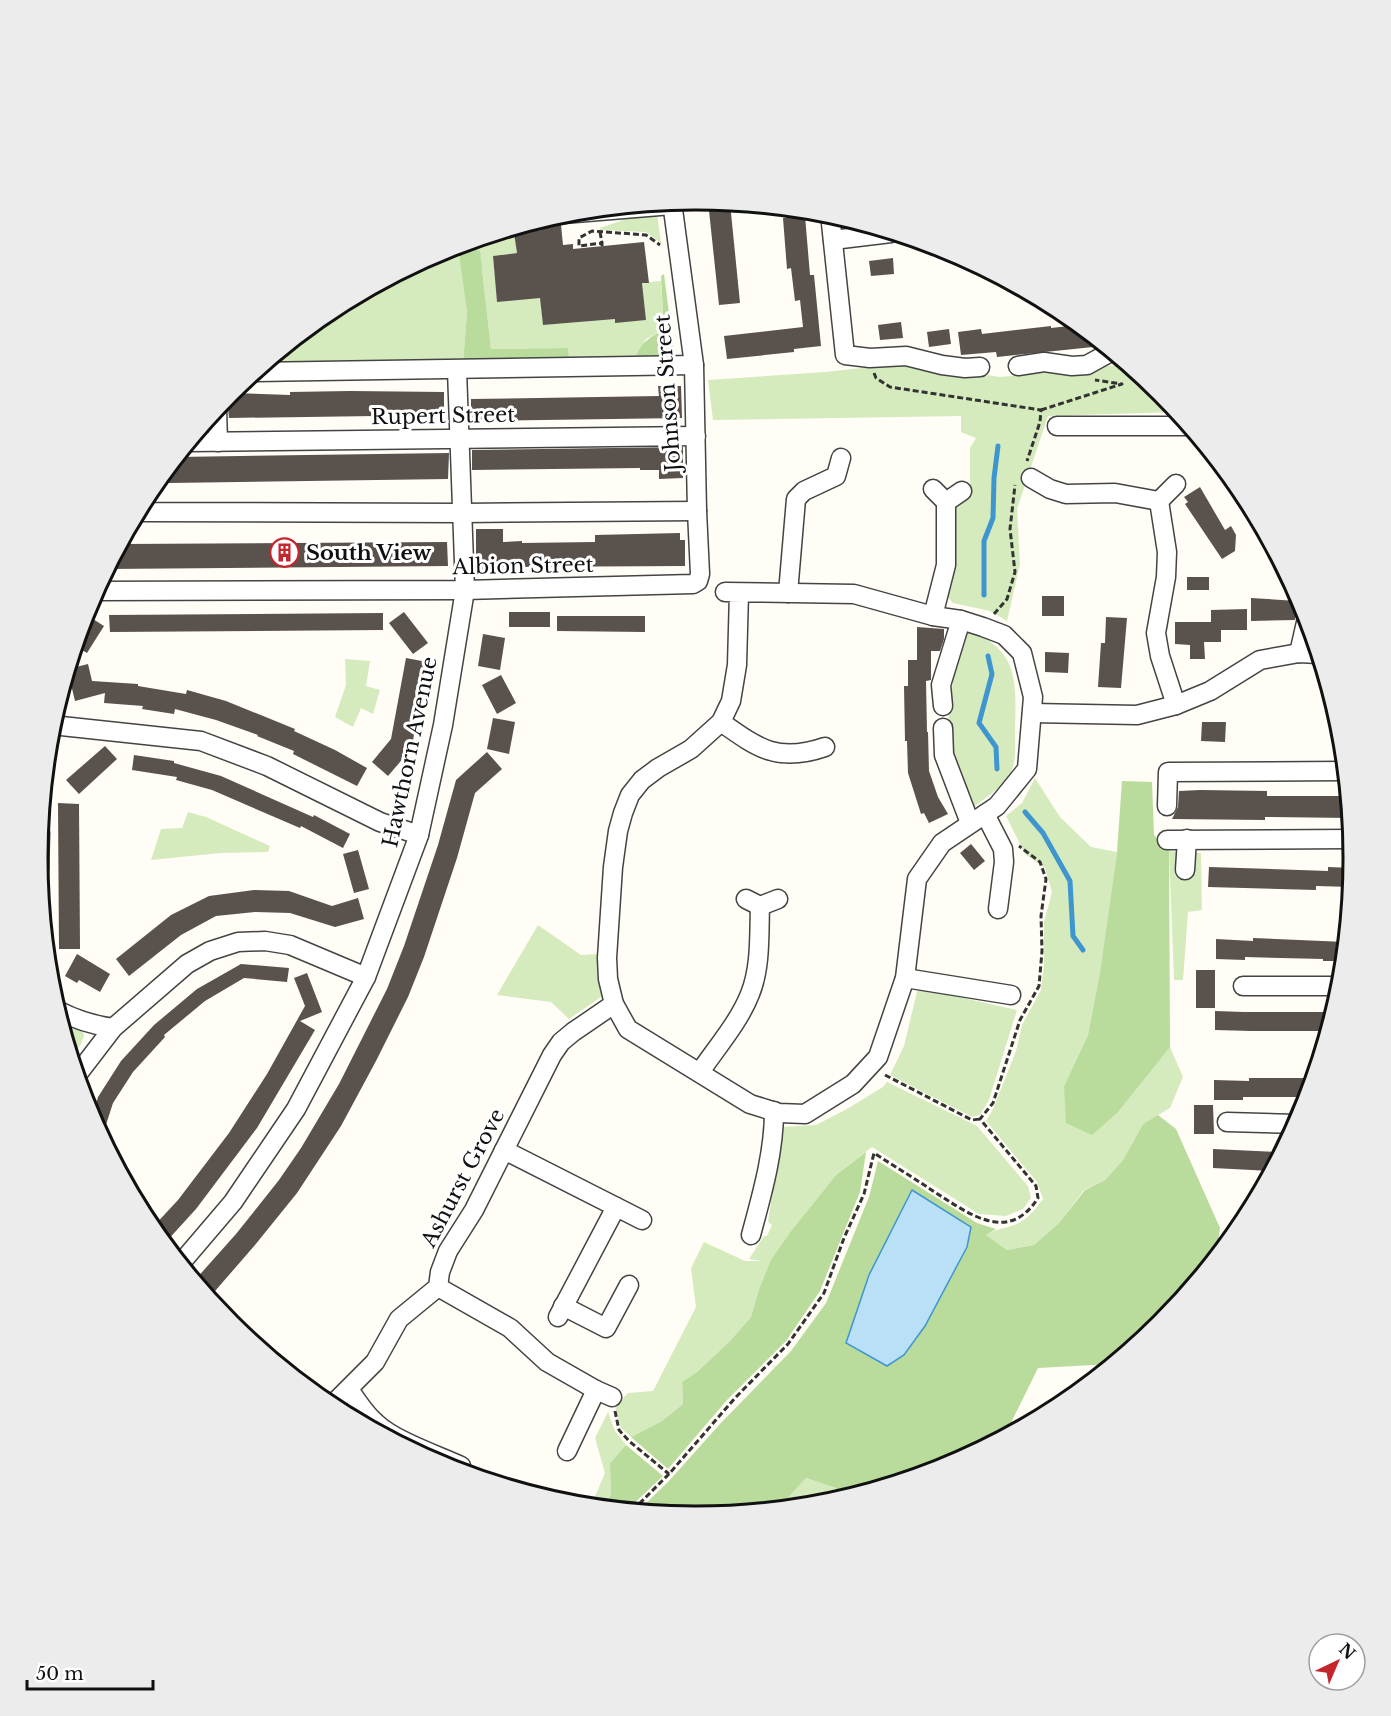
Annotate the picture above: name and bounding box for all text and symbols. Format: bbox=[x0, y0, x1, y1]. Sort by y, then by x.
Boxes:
street label: Johnson Street bbox=[650, 314, 687, 475]
street label: Rupert Street bbox=[371, 402, 515, 430]
building icon: South View bbox=[269, 537, 301, 569]
place label: South View bbox=[306, 540, 432, 566]
street label: Albion Street bbox=[451, 552, 594, 580]
street label: Hawthorn Avenue bbox=[377, 654, 443, 850]
street label: Ashurst Grove bbox=[415, 1104, 511, 1253]
north arrow bbox=[1307, 1632, 1367, 1692]
text: N bbox=[1335, 1639, 1360, 1664]
scale bar bbox=[27, 1653, 153, 1691]
text: 50 m bbox=[36, 1663, 84, 1685]

